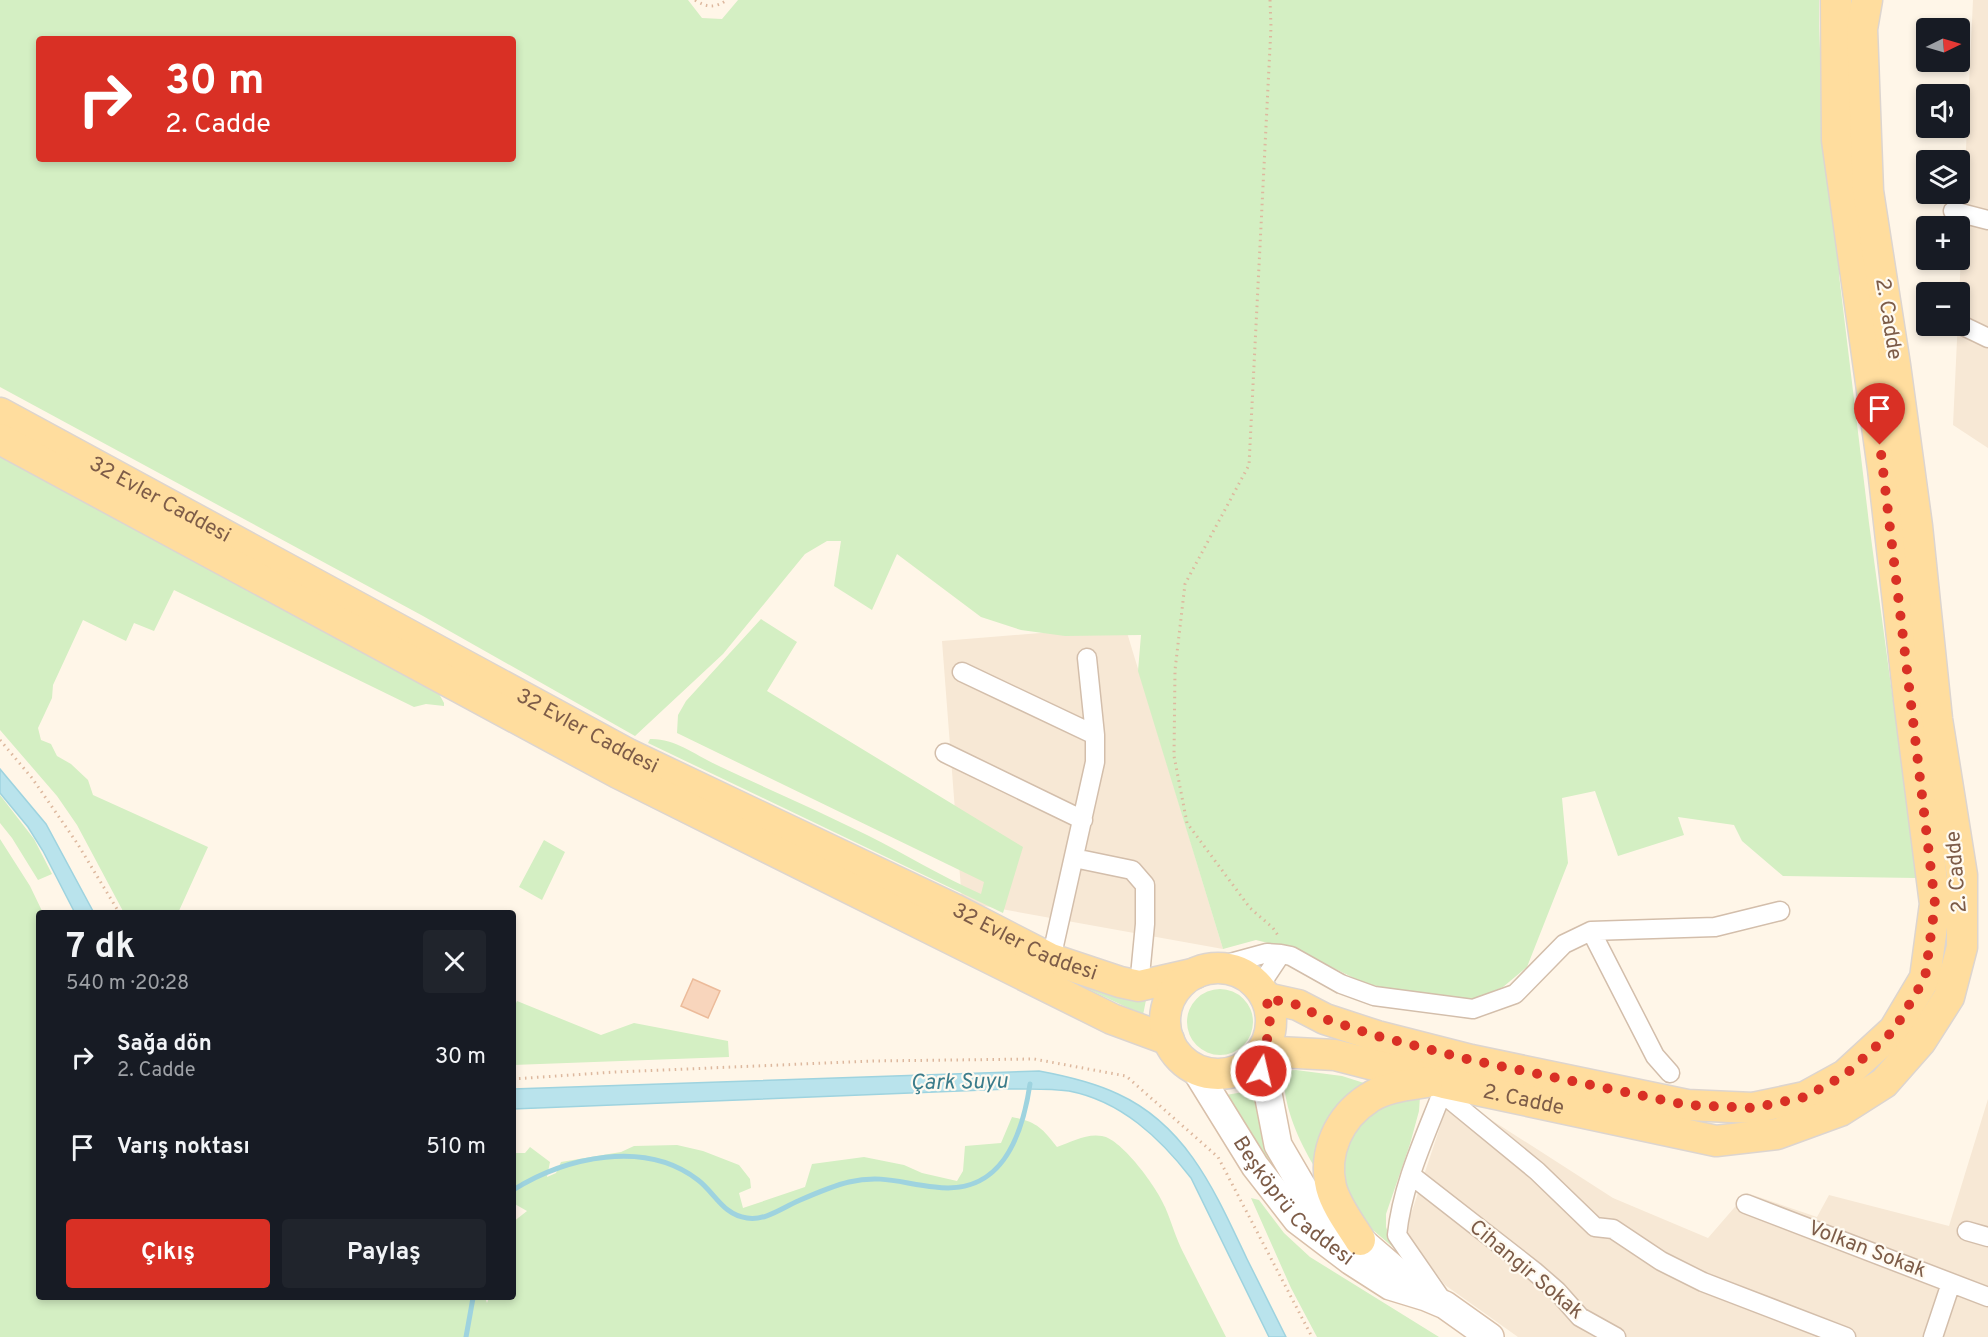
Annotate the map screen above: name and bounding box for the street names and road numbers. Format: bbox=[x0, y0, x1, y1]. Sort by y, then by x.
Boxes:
street label: 2. Cadde bbox=[1868, 276, 1908, 362]
street label: 32 Evler Caddesi bbox=[84, 450, 236, 549]
street label: 32 Evler Caddesi bbox=[511, 682, 663, 780]
street label: 2. Cadde bbox=[1940, 830, 1974, 914]
street label: 32 Evler Caddesi bbox=[948, 897, 1101, 987]
street label: 2. Cadde bbox=[1480, 1078, 1567, 1122]
street label: Beşköprü Caddesi bbox=[1226, 1131, 1359, 1272]
street label: Cihangir Sokak bbox=[1463, 1214, 1589, 1326]
street label: Volkan Sokak bbox=[1804, 1215, 1930, 1285]

